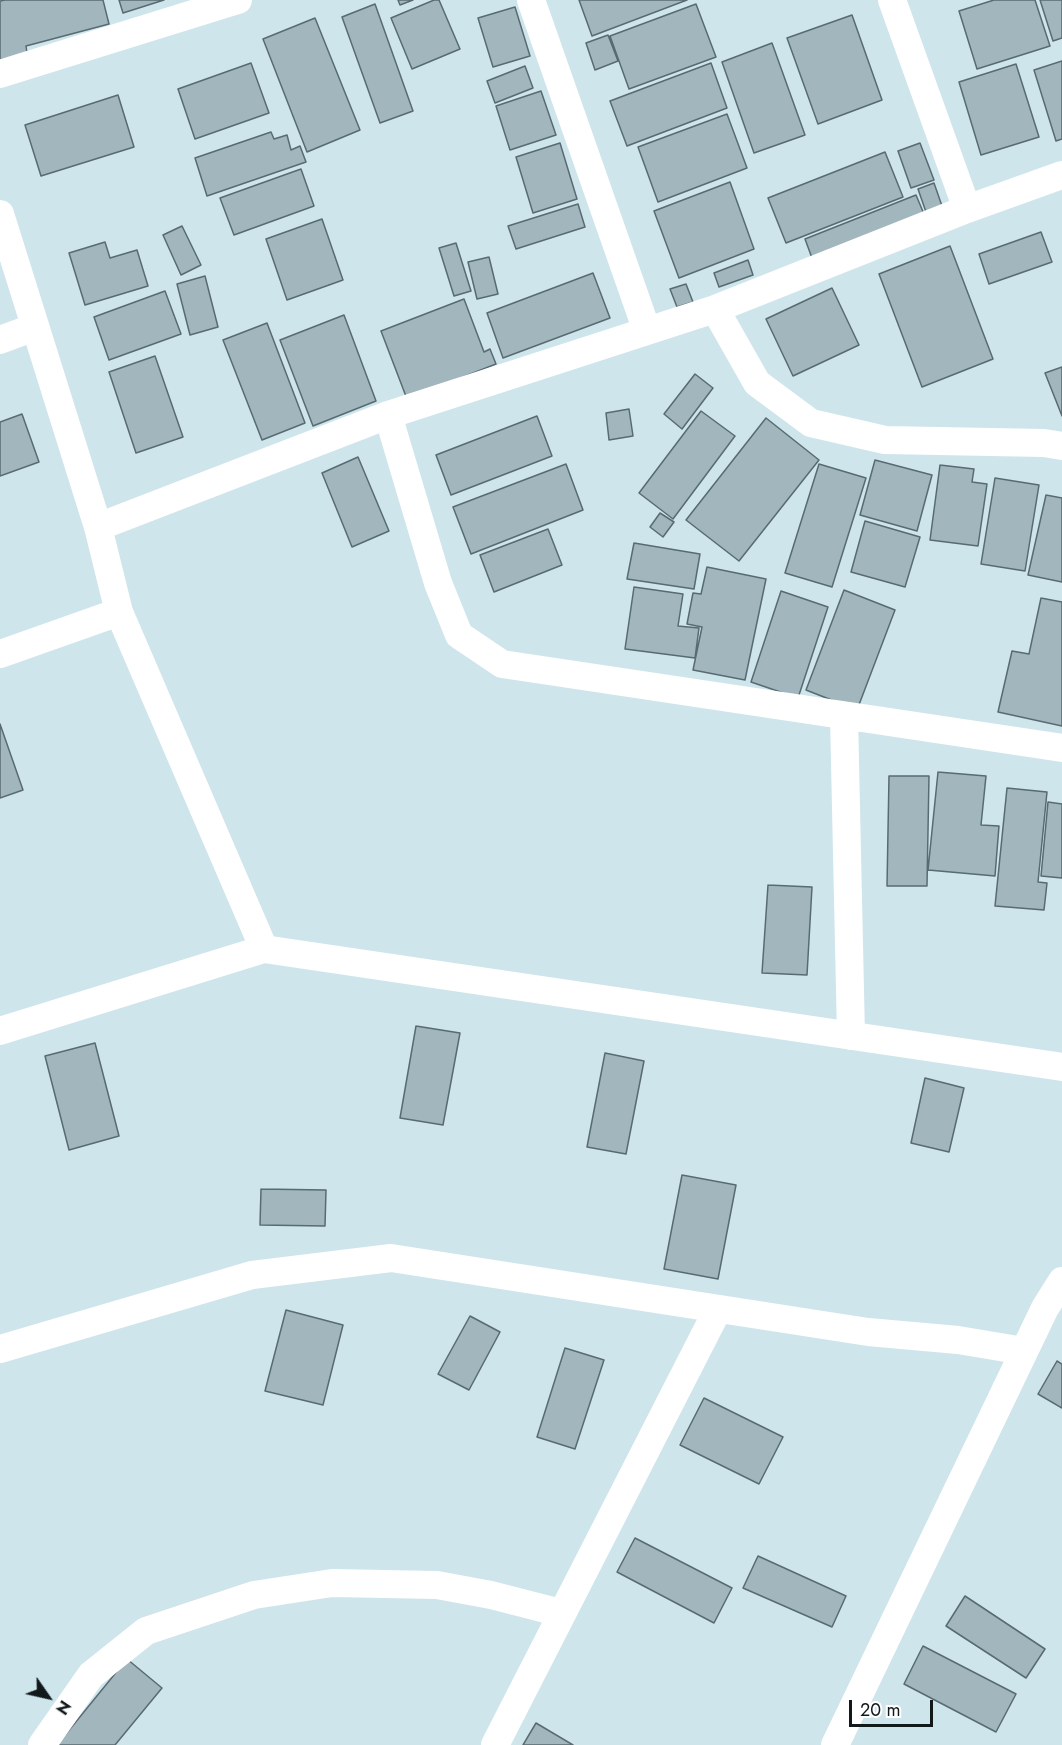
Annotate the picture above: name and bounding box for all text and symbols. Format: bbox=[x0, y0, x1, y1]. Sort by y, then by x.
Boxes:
north arrow bbox=[18, 1667, 78, 1727]
scale bar bbox=[852, 1688, 936, 1726]
text: N bbox=[50, 1696, 76, 1719]
text: 20 m bbox=[860, 1697, 900, 1723]

